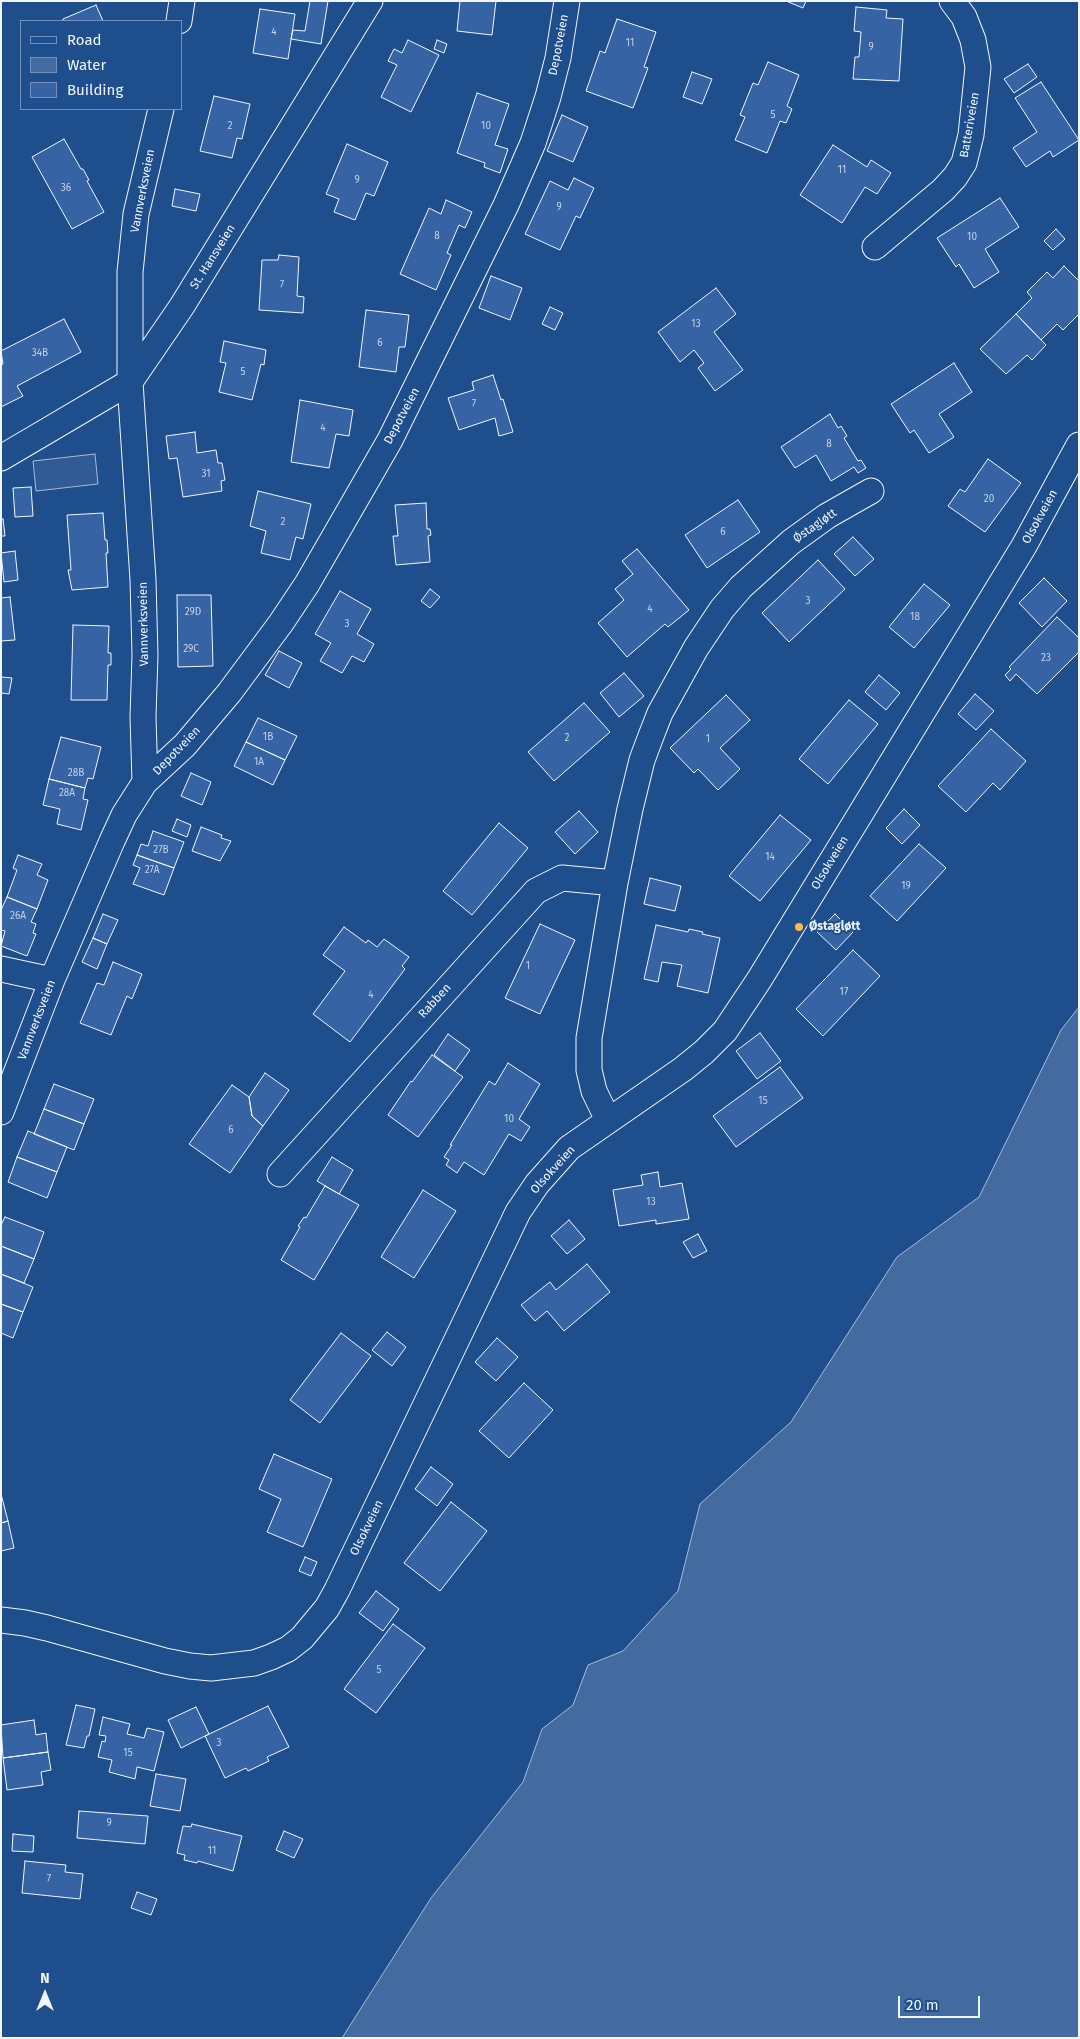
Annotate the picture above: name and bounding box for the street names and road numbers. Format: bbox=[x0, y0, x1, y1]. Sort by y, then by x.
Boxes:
street label: Depotveien bbox=[546, 13, 572, 77]
street label: Batteriveien bbox=[957, 91, 983, 159]
street label: Vannverksveien bbox=[128, 148, 158, 234]
street label: St. Hansveien bbox=[187, 222, 239, 292]
street label: Depotveien bbox=[381, 385, 423, 447]
street label: Olsokveien bbox=[1019, 487, 1061, 547]
street label: Østagløtt bbox=[790, 506, 840, 546]
street label: Vannverksveien bbox=[136, 582, 152, 666]
street label: Depotveien bbox=[150, 724, 204, 778]
street label: Olsokveien bbox=[808, 834, 852, 892]
street label: Vannverksveien bbox=[15, 978, 59, 1062]
street label: Rabben bbox=[416, 981, 454, 1021]
street label: Olsokveien bbox=[528, 1143, 578, 1197]
street label: Olsokveien bbox=[347, 1498, 387, 1558]

